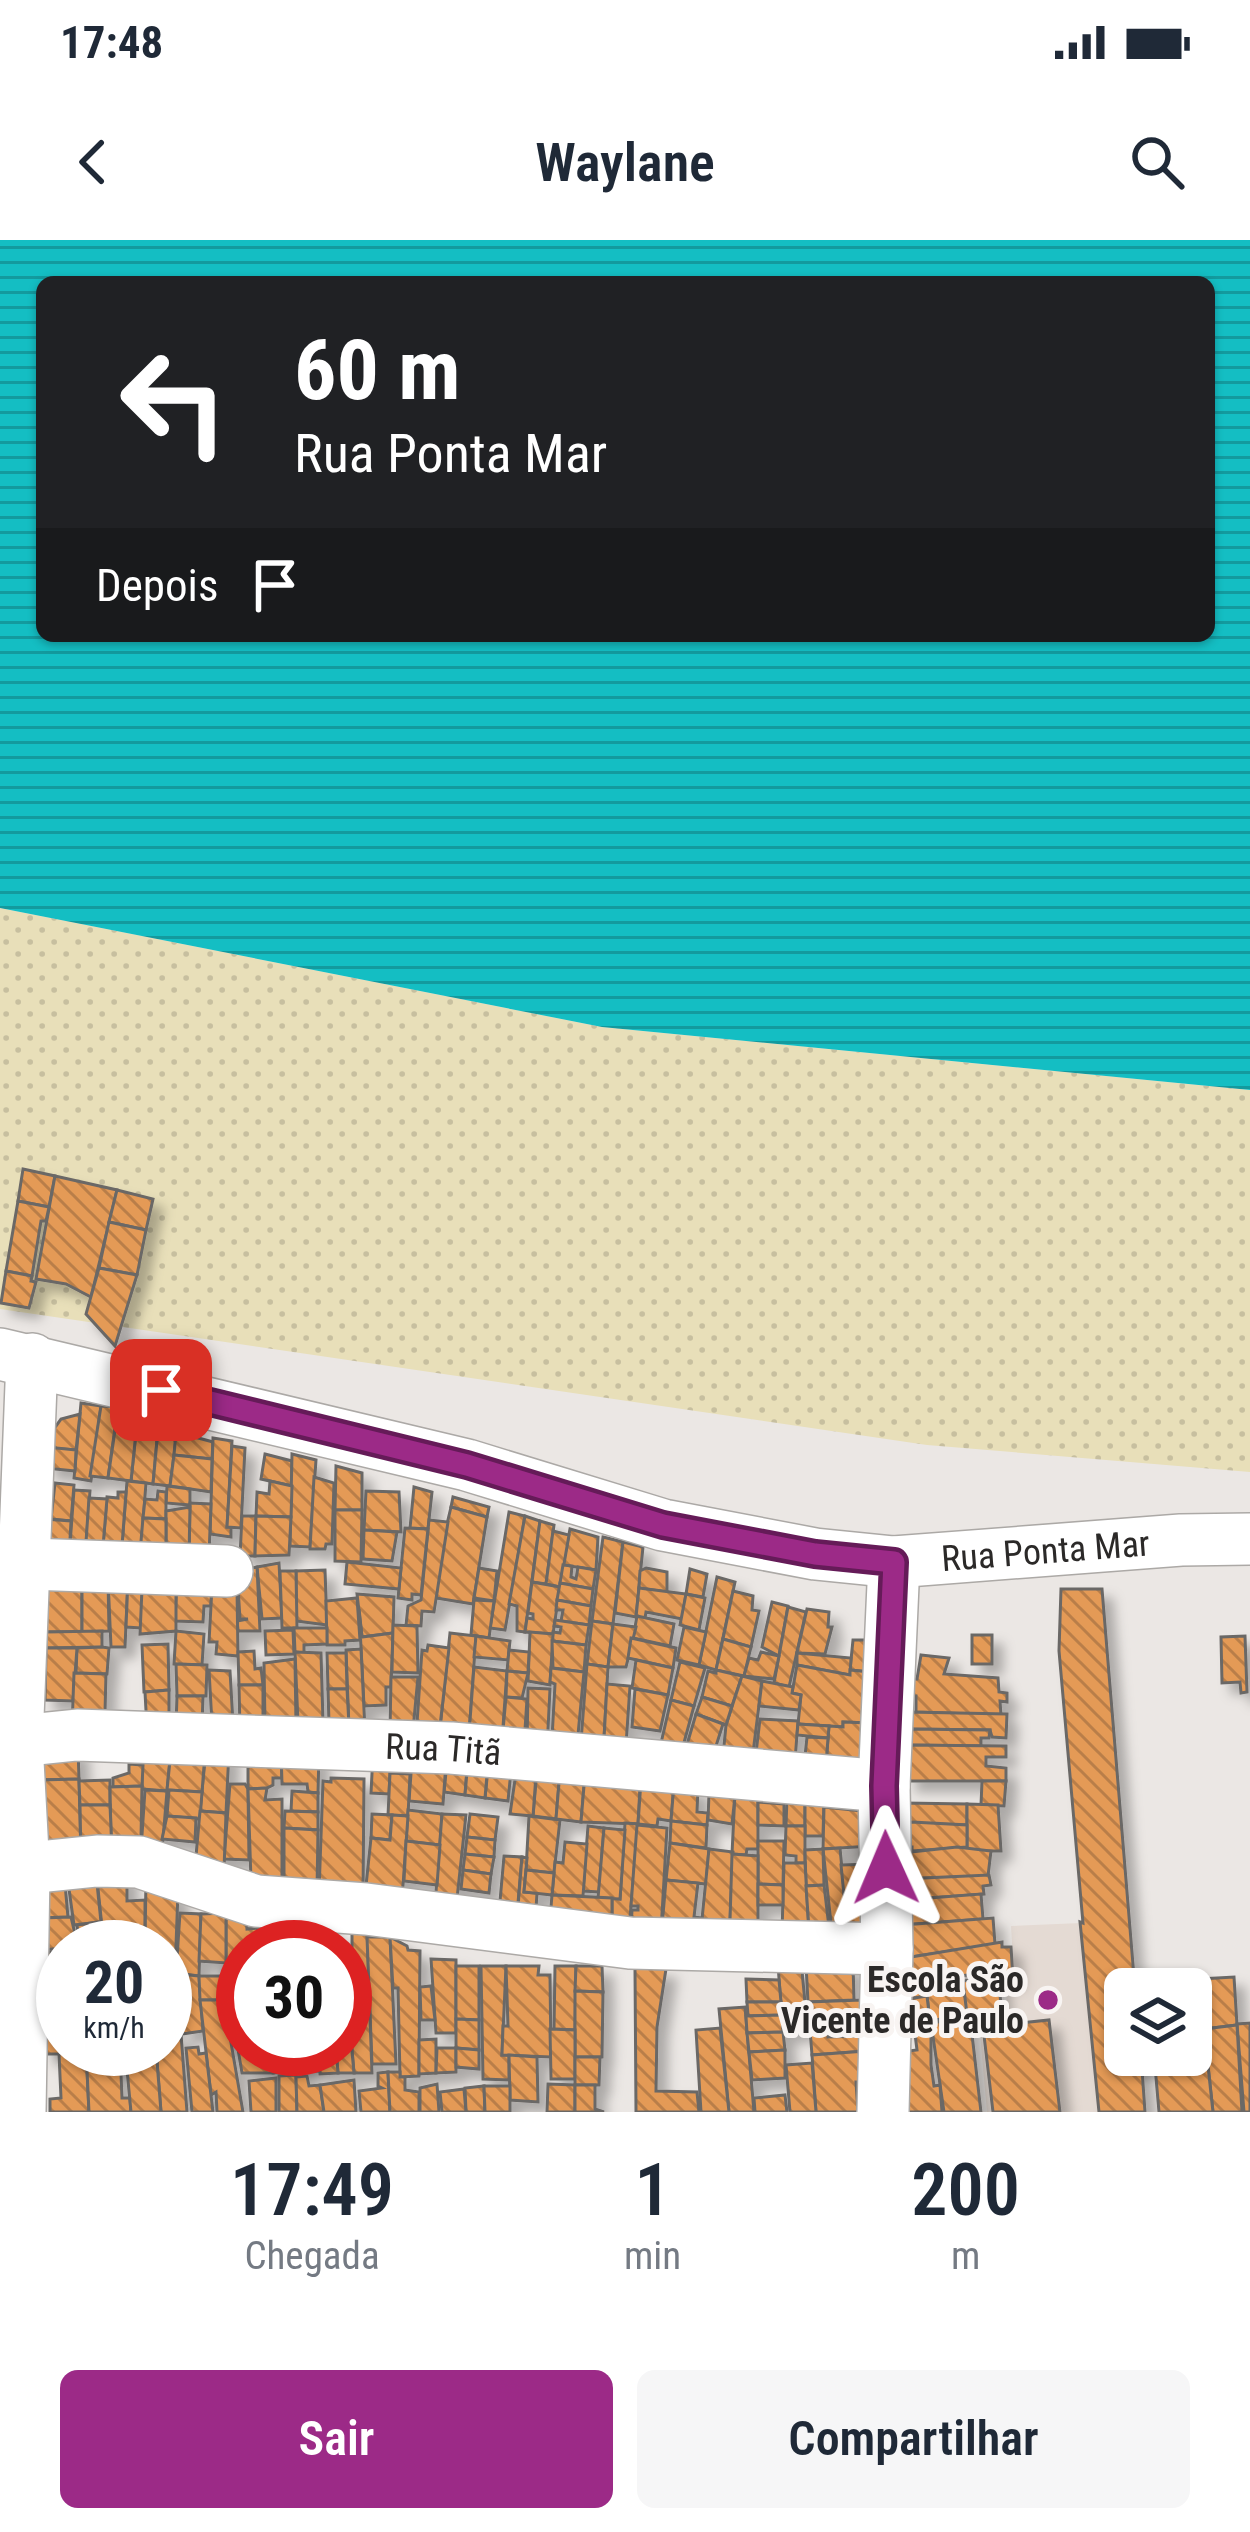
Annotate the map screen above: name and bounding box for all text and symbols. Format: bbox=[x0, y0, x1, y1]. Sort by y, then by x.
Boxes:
text: 17:48 bbox=[60, 16, 163, 69]
icon: back bbox=[60, 129, 126, 195]
icon: search bbox=[1124, 129, 1190, 195]
text: Waylane bbox=[535, 131, 715, 194]
text: 60 m bbox=[294, 321, 461, 420]
icon: left bbox=[96, 324, 252, 480]
text: Rua Ponta Mar bbox=[294, 422, 607, 485]
icon: arrive bbox=[242, 552, 308, 618]
text: Depois bbox=[96, 559, 218, 612]
pin bbox=[110, 1339, 212, 1441]
icon: arrive bbox=[128, 1357, 194, 1423]
street label: Rua Ponta Mar bbox=[940, 1522, 1151, 1580]
street label: Rua Titã bbox=[385, 1726, 503, 1774]
position arrow bbox=[823, 1805, 949, 1931]
speed limit sign: 30 bbox=[216, 1920, 372, 2076]
text: 20 bbox=[84, 1947, 144, 2018]
place label: Escola São Vicente de Paulo bbox=[781, 1959, 1024, 2042]
map controls bbox=[1104, 1968, 1212, 2076]
button: layers bbox=[1104, 1968, 1212, 2076]
marker: Escola São Vicente de Paulo bbox=[1035, 1987, 1061, 2013]
text: km/h bbox=[83, 2010, 145, 2045]
text: 17:49 bbox=[230, 2148, 394, 2233]
text: 1 bbox=[635, 2148, 671, 2233]
text: 200 bbox=[911, 2148, 1020, 2233]
text: Chegada bbox=[244, 2233, 380, 2279]
text: min bbox=[624, 2233, 681, 2279]
text: m bbox=[951, 2233, 980, 2279]
button: Sair bbox=[60, 2370, 613, 2508]
button: Compartilhar bbox=[637, 2370, 1190, 2508]

